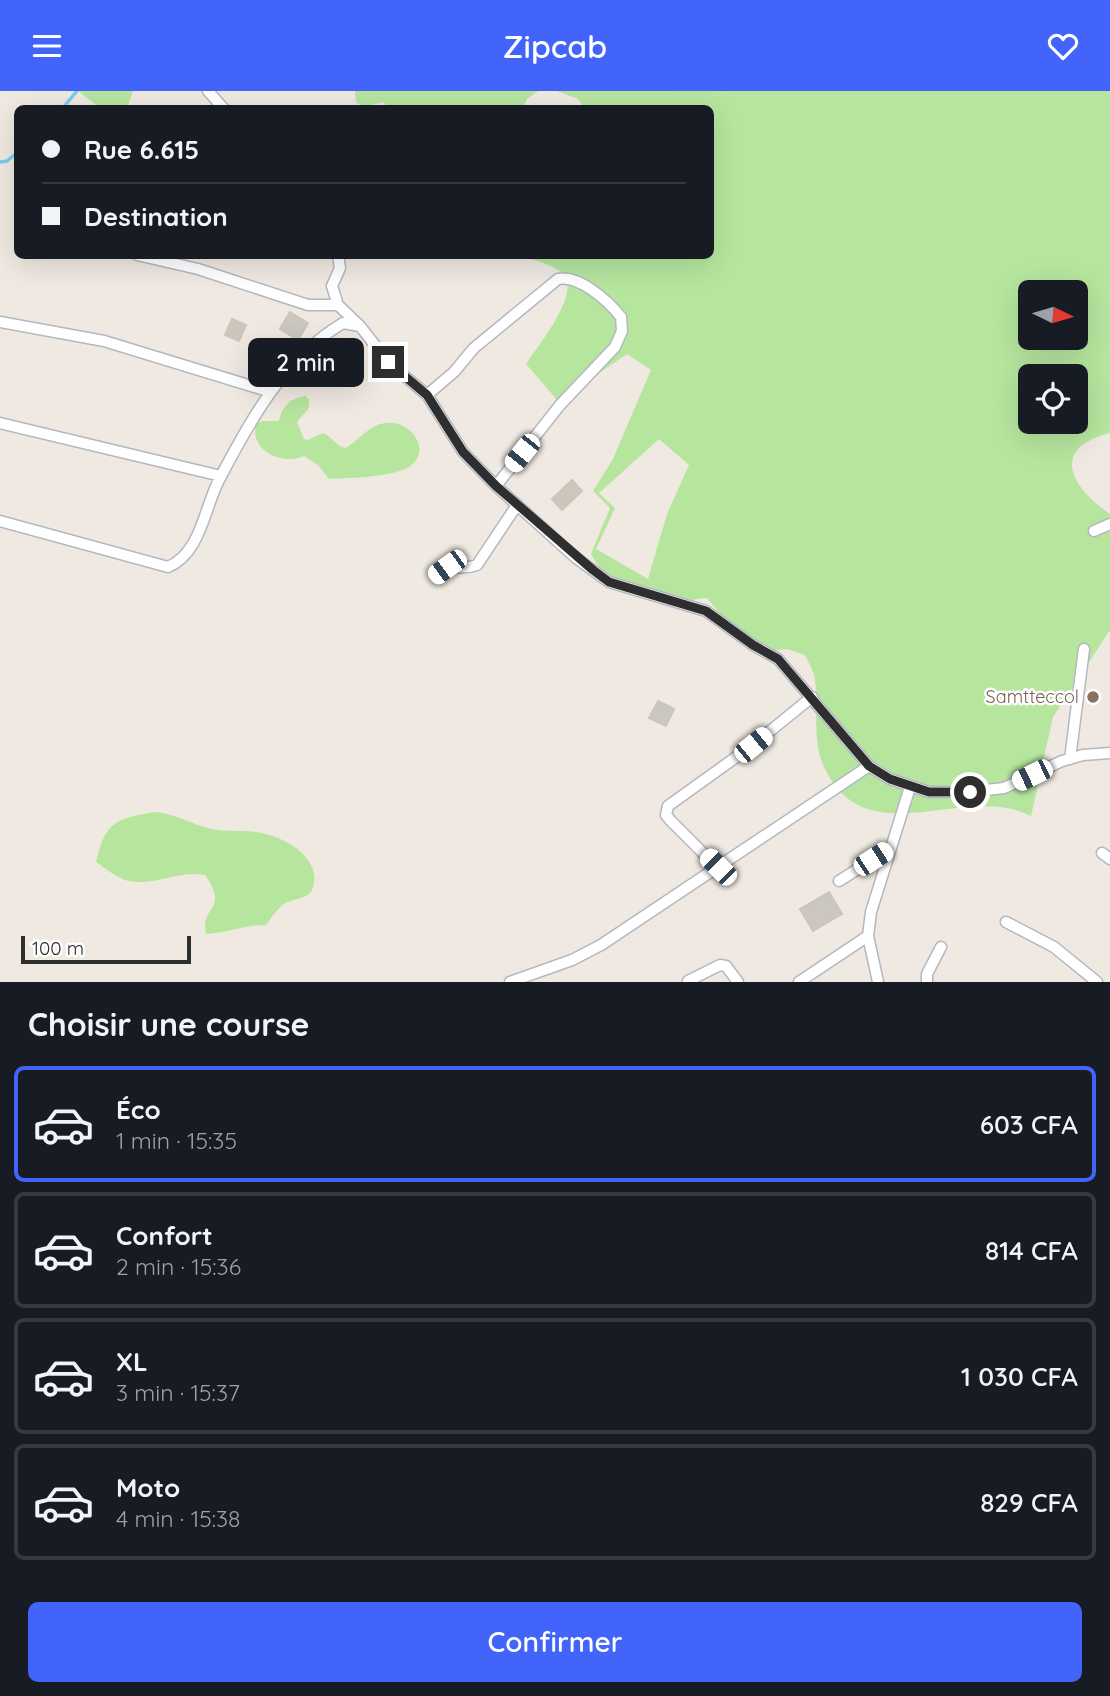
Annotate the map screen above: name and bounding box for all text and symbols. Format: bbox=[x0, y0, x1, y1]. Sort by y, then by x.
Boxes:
text: Zipcab bbox=[503, 26, 607, 66]
icon: menu bbox=[28, 27, 66, 65]
icon: heart bbox=[1044, 27, 1082, 65]
text: Rue 6.615 bbox=[84, 133, 199, 166]
text: Destination bbox=[84, 200, 228, 233]
north arrow bbox=[1018, 280, 1088, 350]
map controls bbox=[1018, 280, 1088, 434]
callout: 2 min bbox=[248, 337, 364, 387]
route end bbox=[372, 346, 404, 378]
text: 2 min bbox=[276, 348, 336, 377]
button: locate bbox=[1018, 364, 1088, 434]
car bbox=[501, 430, 544, 476]
car bbox=[424, 546, 471, 588]
place label: Samtteccol bbox=[986, 685, 1079, 708]
marker: Samtteccol bbox=[1085, 689, 1101, 705]
car bbox=[731, 724, 776, 766]
car bbox=[1009, 756, 1056, 794]
route start bbox=[954, 776, 986, 808]
car bbox=[850, 839, 897, 879]
car bbox=[696, 845, 741, 889]
scale bar bbox=[21, 933, 191, 965]
text: 100 m bbox=[32, 936, 84, 960]
text: Choisir une course bbox=[28, 1004, 309, 1044]
icon: car bbox=[32, 1093, 95, 1156]
text: Éco bbox=[116, 1093, 161, 1126]
text: 603 CFA bbox=[980, 1108, 1078, 1141]
text: 1 min · 15:35 bbox=[116, 1126, 237, 1155]
icon: car bbox=[32, 1219, 95, 1282]
text: Confort bbox=[116, 1219, 213, 1252]
text: 814 CFA bbox=[985, 1234, 1078, 1267]
text: 2 min · 15:36 bbox=[116, 1252, 241, 1281]
icon: car bbox=[32, 1345, 95, 1408]
text: XL bbox=[116, 1345, 148, 1378]
text: 1 030 CFA bbox=[961, 1360, 1078, 1393]
text: 3 min · 15:37 bbox=[116, 1378, 240, 1407]
icon: car bbox=[32, 1471, 95, 1534]
text: Moto bbox=[116, 1471, 180, 1504]
text: 829 CFA bbox=[980, 1486, 1078, 1519]
text: 4 min · 15:38 bbox=[116, 1504, 240, 1533]
button: Confirmer bbox=[28, 1602, 1082, 1682]

